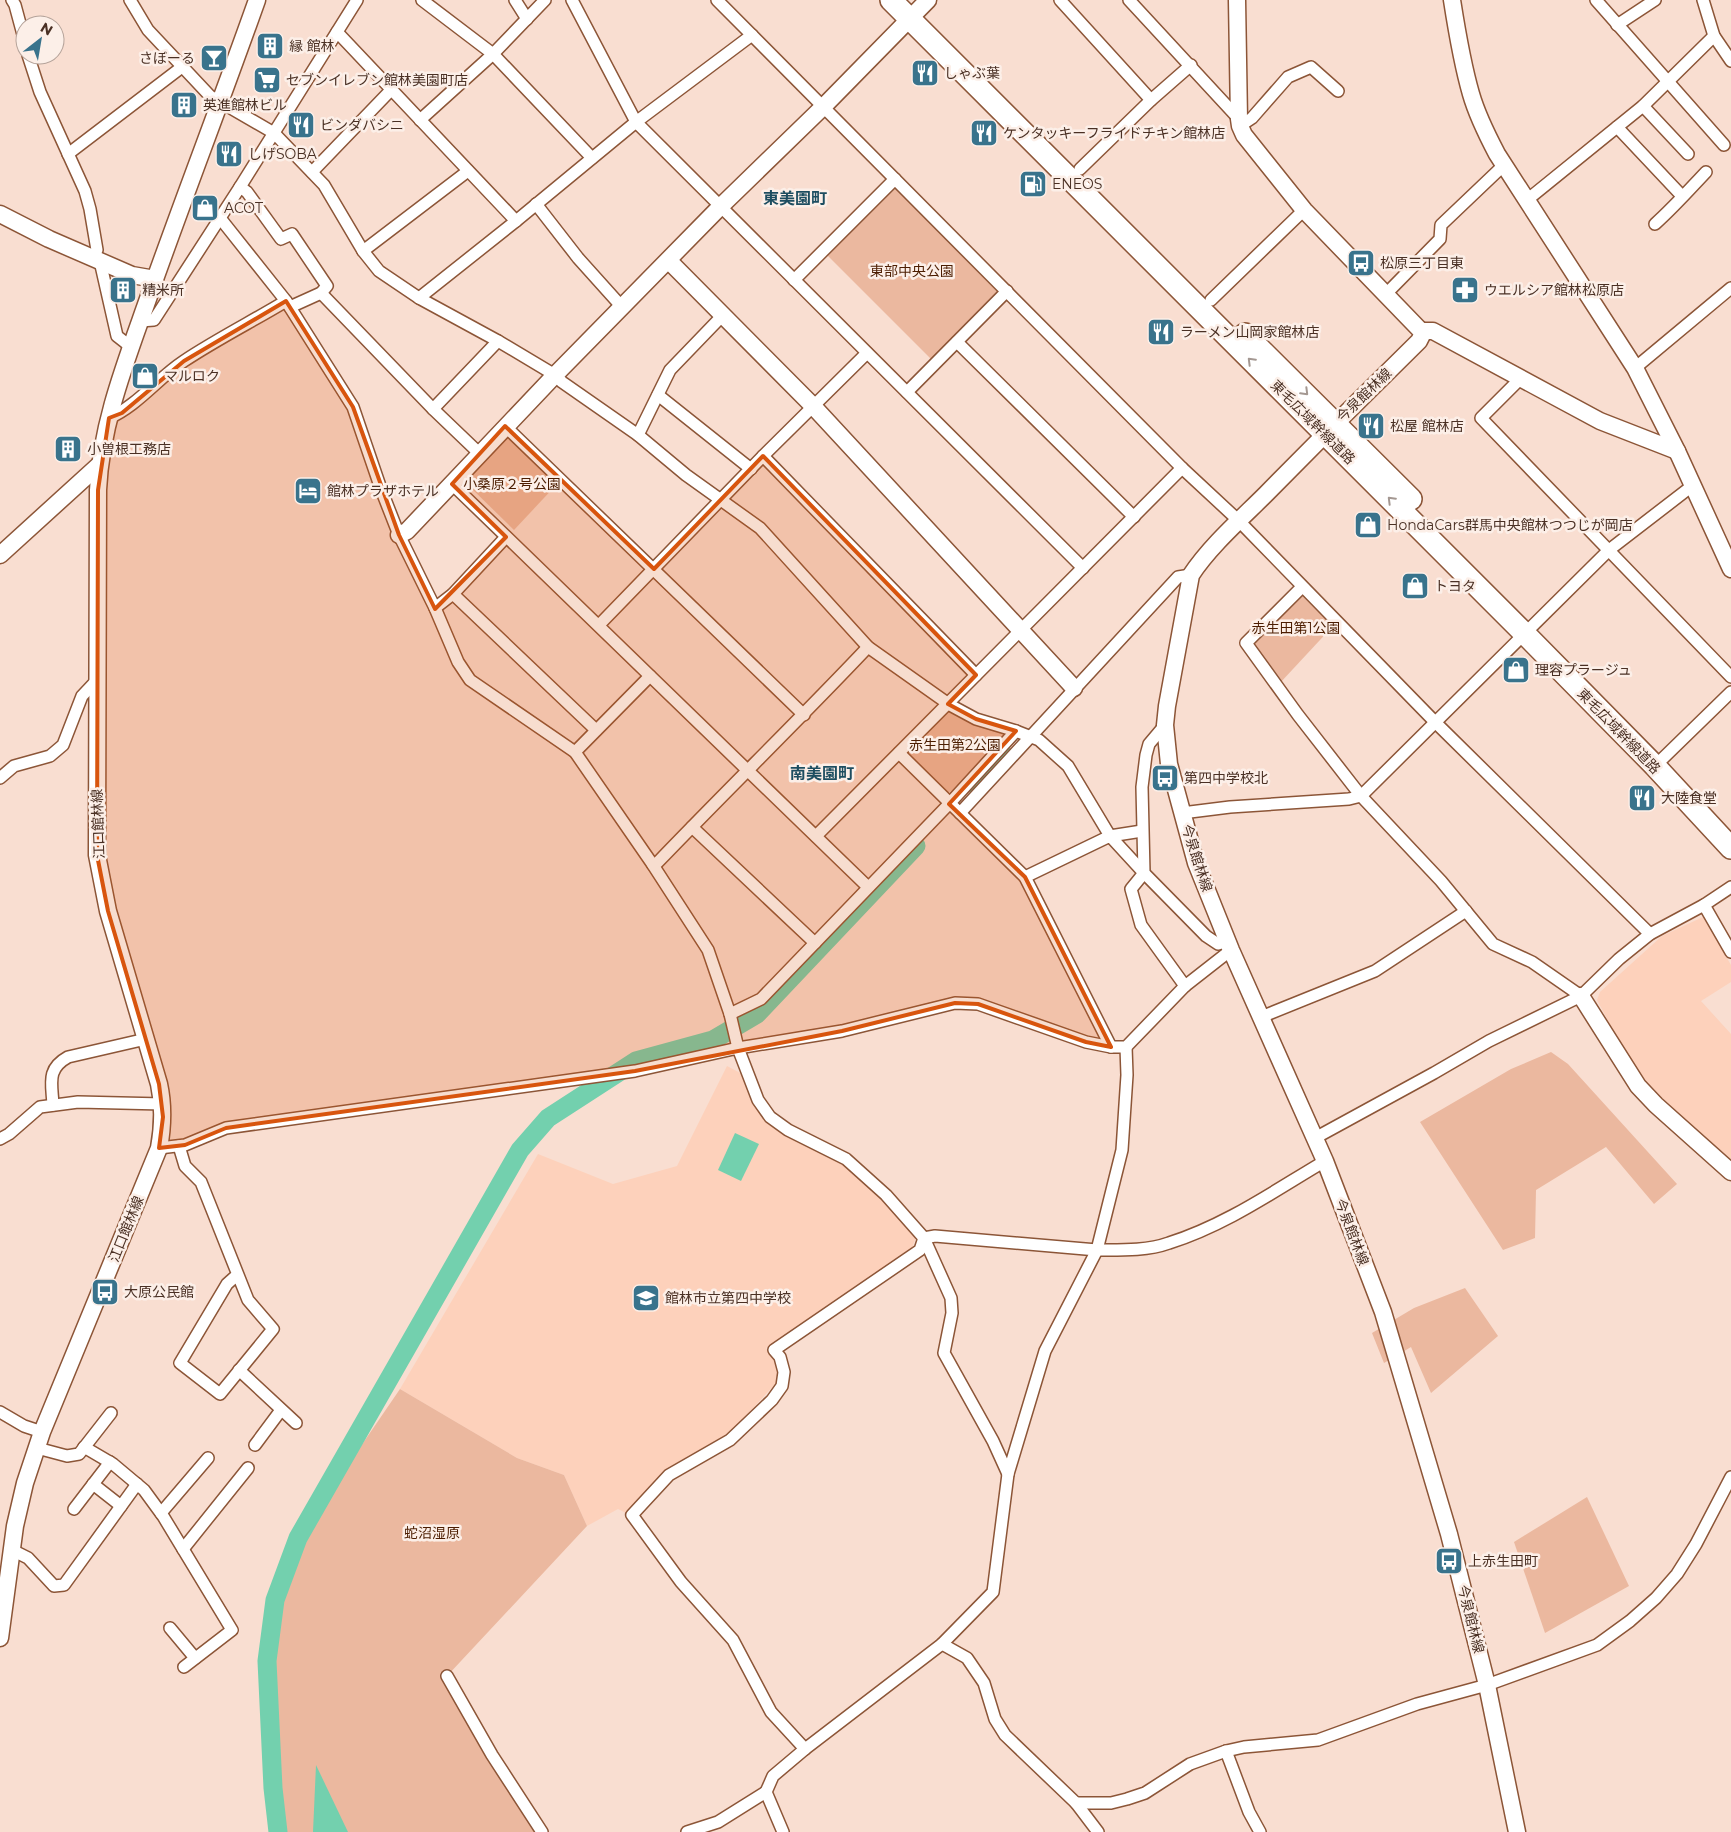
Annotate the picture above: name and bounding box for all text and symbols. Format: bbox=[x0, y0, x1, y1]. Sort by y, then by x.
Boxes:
north arrow bbox=[15, 15, 65, 65]
text: N bbox=[37, 18, 56, 39]
building icon: 縁 館林 bbox=[255, 31, 285, 61]
place label: 縁 館林 bbox=[289, 37, 335, 55]
bar icon: さぼーる bbox=[199, 43, 229, 73]
place label: さぼーる bbox=[139, 49, 195, 67]
restaurant icon: しゃぶ葉 bbox=[910, 58, 940, 88]
place label: しゃぶ葉 bbox=[944, 64, 1000, 82]
supermarket icon: セブンイレブン館林美園町店 bbox=[252, 65, 282, 95]
place label: セブンイレブン館林美園町店 bbox=[286, 71, 468, 89]
building icon: 英進館林ビル bbox=[169, 90, 199, 120]
place label: 英進館林ビル bbox=[203, 96, 287, 114]
restaurant icon: ビンダバシニ bbox=[286, 110, 316, 140]
place label: ビンダバシニ bbox=[320, 116, 404, 134]
restaurant icon: ケンタッキーフライドチキン館林店 bbox=[969, 118, 999, 148]
place label: ケンタッキーフライドチキン館林店 bbox=[1003, 124, 1225, 142]
restaurant icon: しげSOBA bbox=[214, 139, 244, 169]
place label: しげSOBA bbox=[248, 145, 318, 163]
fuel station icon: ENEOS bbox=[1018, 169, 1048, 199]
place label: ENEOS bbox=[1052, 175, 1102, 193]
district label: 東美園町 bbox=[763, 189, 827, 208]
shop icon: ACOT bbox=[190, 193, 220, 223]
place label: ACOT bbox=[224, 199, 263, 217]
bus stop icon: 松原三丁目東 bbox=[1346, 248, 1376, 278]
place label: 松原三丁目東 bbox=[1380, 254, 1464, 272]
park label: 東部中央公園 bbox=[870, 262, 954, 280]
building icon: 精米所 bbox=[108, 275, 138, 305]
pharmacy icon: ウエルシア館林松原店 bbox=[1450, 275, 1480, 305]
place label: 精米所 bbox=[142, 281, 184, 299]
place label: ウエルシア館林松原店 bbox=[1484, 281, 1624, 299]
restaurant icon: ラーメン山岡家館林店 bbox=[1146, 317, 1176, 347]
place label: ラーメン山岡家館林店 bbox=[1180, 323, 1319, 341]
one-way arrow bbox=[1248, 357, 1257, 366]
shop icon: マルロク bbox=[130, 361, 160, 391]
street label: 今泉館林線 bbox=[1333, 364, 1395, 426]
place label: マルロク bbox=[164, 367, 220, 385]
street label: 東毛広域幹線道路 bbox=[1267, 376, 1359, 468]
one-way arrow bbox=[1299, 386, 1308, 395]
restaurant icon: 松屋 館林店 bbox=[1356, 411, 1386, 441]
place label: 松屋 館林店 bbox=[1390, 417, 1464, 435]
building icon: 小曽根工務店 bbox=[53, 434, 83, 464]
place label: 小曽根工務店 bbox=[87, 440, 171, 458]
park label: 小桑原２号公園 bbox=[463, 475, 561, 493]
hotel icon: 館林プラザホテル bbox=[293, 476, 323, 506]
place label: 館林プラザホテル bbox=[327, 482, 439, 500]
one-way arrow bbox=[1388, 497, 1397, 506]
shop icon: HondaCars群馬中央館林つつじが岡店 bbox=[1353, 510, 1383, 540]
place label: HondaCars群馬中央館林つつじが岡店 bbox=[1387, 516, 1633, 534]
shop icon: トヨタ bbox=[1400, 571, 1430, 601]
place label: トヨタ bbox=[1434, 577, 1476, 595]
park label: 赤生田第1公園 bbox=[1251, 619, 1341, 637]
shop icon: 理容プラージュ bbox=[1501, 655, 1531, 685]
place label: 理容プラージュ bbox=[1535, 661, 1632, 679]
street label: 東毛広域幹線道路 bbox=[1574, 684, 1664, 778]
park label: 赤生田第2公園 bbox=[909, 736, 1001, 754]
bus stop icon: 第四中学校北 bbox=[1150, 763, 1180, 793]
district label: 南美園町 bbox=[790, 764, 854, 783]
place label: 第四中学校北 bbox=[1184, 769, 1268, 787]
restaurant icon: 大陸食堂 bbox=[1627, 783, 1657, 813]
street label: 江口館林線 bbox=[88, 789, 108, 859]
place label: 大陸食堂 bbox=[1661, 789, 1717, 807]
street label: 今泉館林線 bbox=[1178, 822, 1216, 894]
street label: 江口館林線 bbox=[105, 1193, 147, 1265]
street label: 今泉館林線 bbox=[1331, 1196, 1373, 1268]
bus stop icon: 大原公民館 bbox=[90, 1277, 120, 1307]
place label: 大原公民館 bbox=[124, 1283, 194, 1301]
school or university icon: 館林市立第四中学校 bbox=[631, 1283, 661, 1313]
place label: 館林市立第四中学校 bbox=[665, 1289, 791, 1307]
park label: 蛇沼湿原 bbox=[404, 1524, 460, 1542]
bus stop icon: 上赤生田町 bbox=[1434, 1546, 1464, 1576]
place label: 上赤生田町 bbox=[1468, 1552, 1538, 1570]
street label: 今泉館林線 bbox=[1454, 1583, 1488, 1655]

